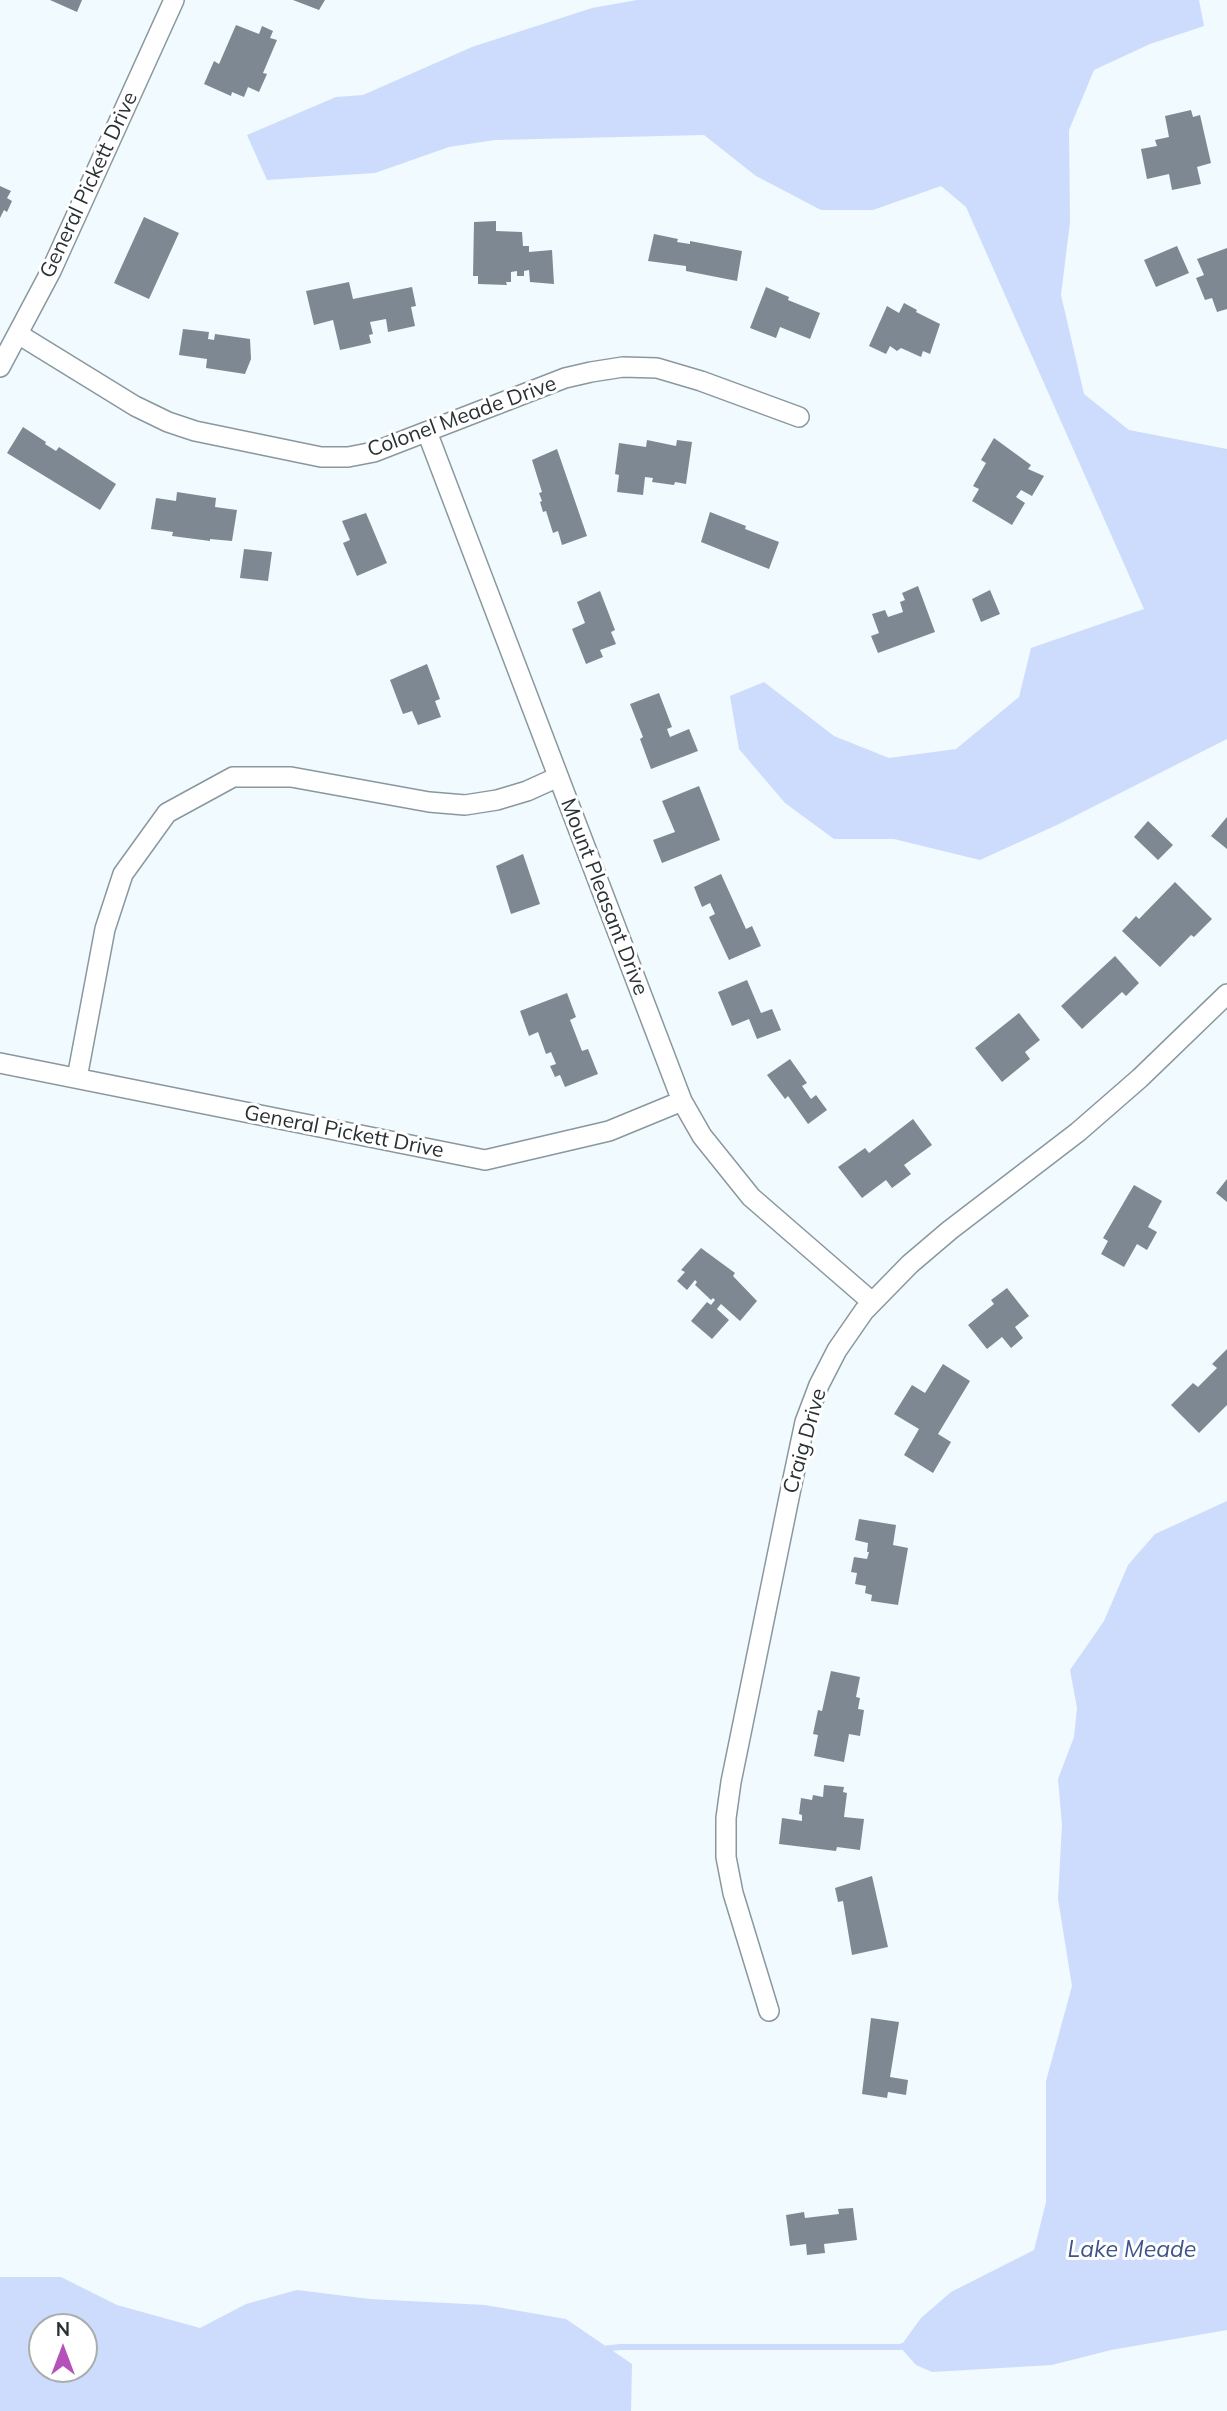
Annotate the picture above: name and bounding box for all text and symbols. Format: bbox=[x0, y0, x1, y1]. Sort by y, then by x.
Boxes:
street label: General Pickett Drive bbox=[35, 88, 143, 282]
street label: Colonel Meade Drive bbox=[364, 371, 560, 463]
street label: Mount Pleasant Drive bbox=[555, 795, 653, 999]
street label: General Pickett Drive bbox=[242, 1100, 446, 1164]
street label: Craig Drive bbox=[778, 1385, 832, 1497]
water label: Lake Meade bbox=[1068, 2236, 1196, 2264]
north arrow bbox=[28, 2313, 98, 2383]
text: N bbox=[56, 2317, 70, 2341]

